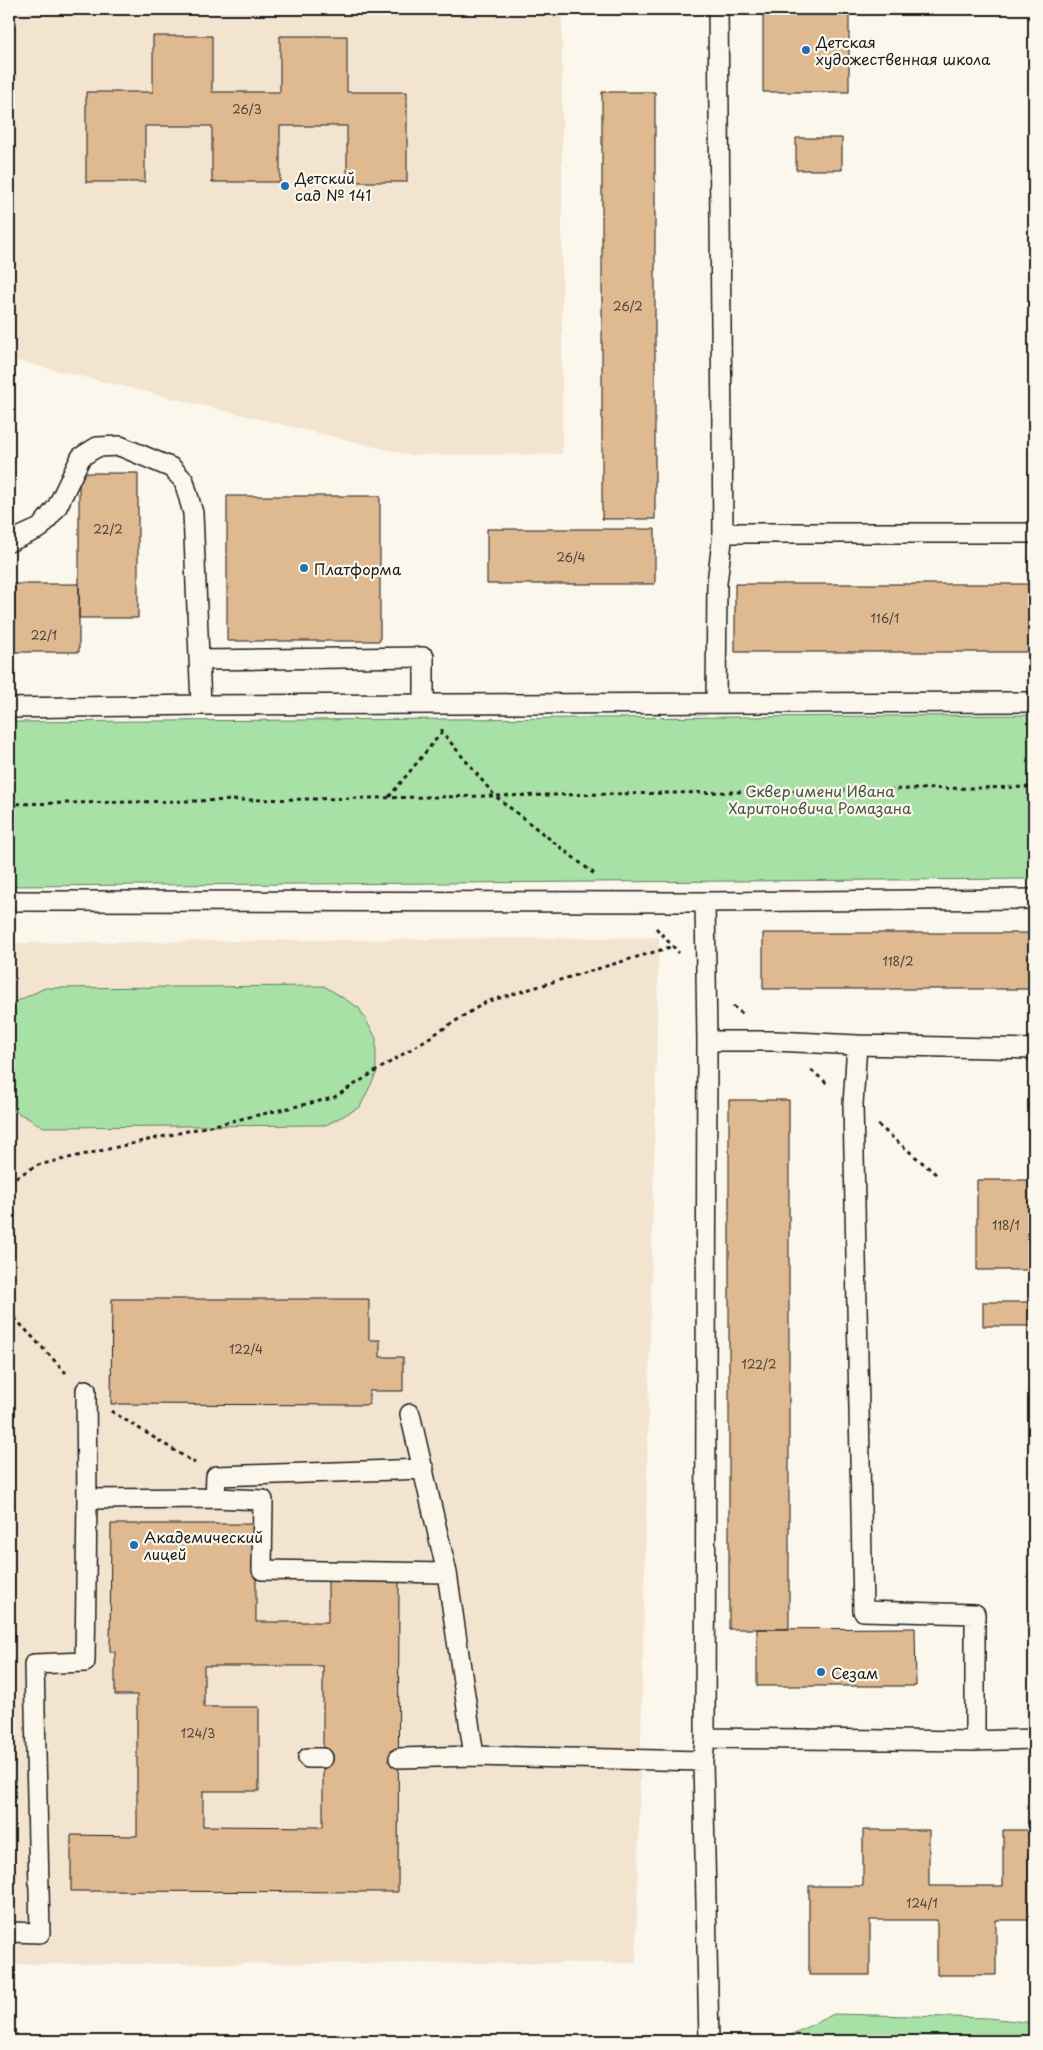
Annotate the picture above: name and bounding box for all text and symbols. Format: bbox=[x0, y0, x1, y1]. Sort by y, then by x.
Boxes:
place label: Детская художественная школа bbox=[815, 30, 991, 70]
marker: Детская художественная школа bbox=[800, 44, 812, 56]
house number: 26/3 bbox=[232, 100, 262, 118]
place label: Детский сад № 141 bbox=[294, 166, 371, 206]
marker: Детский сад № 141 bbox=[279, 180, 291, 192]
house number: 26/2 bbox=[613, 297, 643, 315]
house number: 22/2 bbox=[93, 520, 123, 538]
house number: 26/4 bbox=[557, 548, 586, 566]
place label: Платформа bbox=[314, 557, 402, 580]
marker: Платформа bbox=[298, 562, 310, 574]
house number: 116/1 bbox=[871, 609, 899, 627]
house number: 22/1 bbox=[31, 626, 57, 644]
park label: Сквер имени Ивана Харитоновича Ромазана bbox=[729, 779, 912, 819]
house number: 118/2 bbox=[883, 952, 913, 970]
house number: 118/1 bbox=[992, 1216, 1020, 1234]
house number: 122/4 bbox=[229, 1340, 263, 1358]
house number: 122/2 bbox=[742, 1355, 776, 1373]
place label: Академический лицей bbox=[143, 1525, 263, 1565]
marker: Академический лицей bbox=[128, 1539, 140, 1551]
place label: Сезам bbox=[831, 1661, 879, 1684]
marker: Сезам bbox=[815, 1666, 827, 1678]
house number: 124/3 bbox=[181, 1724, 215, 1742]
house number: 124/1 bbox=[906, 1894, 938, 1912]

